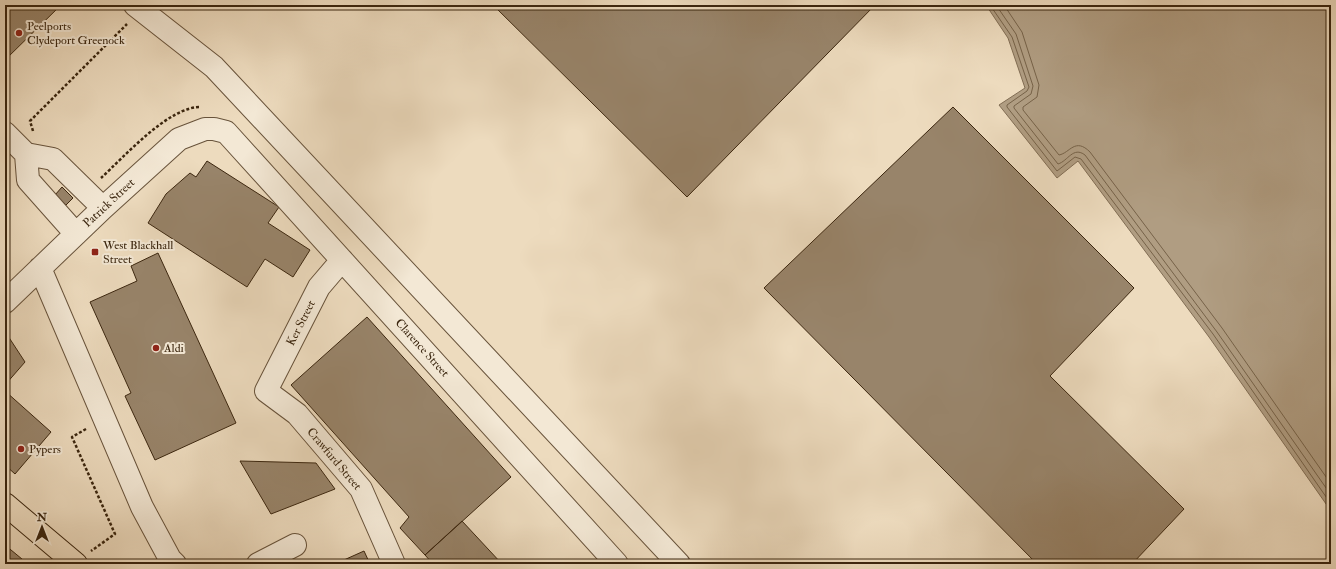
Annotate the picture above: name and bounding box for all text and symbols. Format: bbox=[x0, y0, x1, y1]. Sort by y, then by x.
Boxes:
place label: Peelports Clydeport Greenock bbox=[27, 19, 125, 48]
marker: Peelports Clydeport Greenock bbox=[14, 28, 24, 38]
street label: Patrick Street bbox=[80, 175, 138, 231]
place label: West Blackhall Street bbox=[102, 238, 173, 267]
marker: West Blackhall Street bbox=[90, 247, 100, 257]
street label: Ker Street bbox=[283, 298, 319, 348]
street label: Clarence Street bbox=[392, 316, 452, 380]
place label: Aldi bbox=[163, 341, 184, 356]
marker: Aldi bbox=[151, 343, 161, 353]
street label: Crawfurd Street bbox=[303, 425, 365, 493]
place label: Pypers bbox=[29, 442, 61, 457]
marker: Pypers bbox=[16, 444, 26, 454]
north arrow bbox=[22, 507, 62, 547]
text: N bbox=[36, 511, 48, 524]

